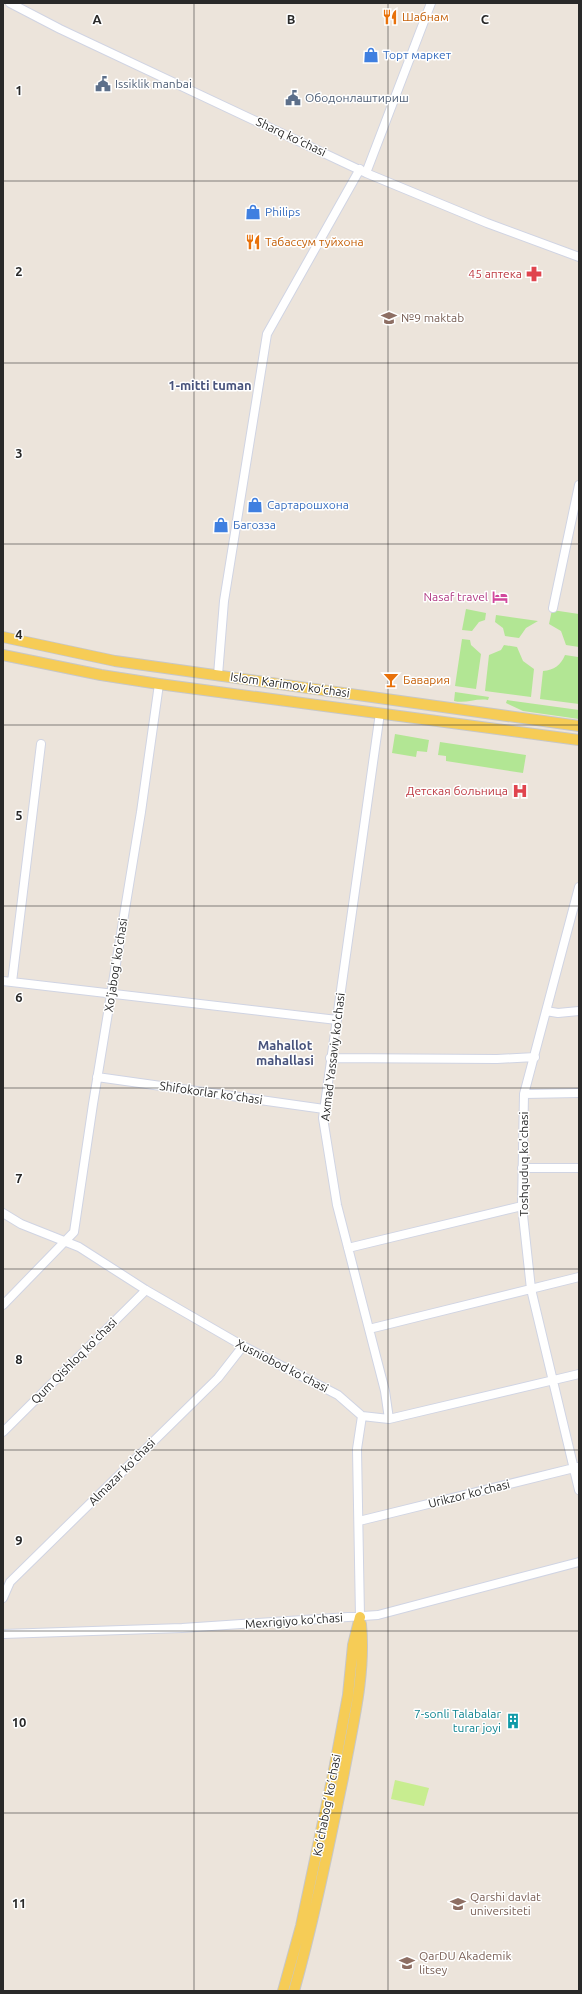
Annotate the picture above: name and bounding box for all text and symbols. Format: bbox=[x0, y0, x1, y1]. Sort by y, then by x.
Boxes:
restaurant icon: Шабнам bbox=[381, 8, 399, 26]
place label: Шабнам bbox=[402, 10, 449, 23]
text: A bbox=[92, 12, 102, 26]
text: B bbox=[287, 12, 296, 26]
text: C bbox=[481, 12, 490, 26]
shop icon: Торт маркет bbox=[362, 46, 380, 64]
place label: Торт маркет bbox=[383, 48, 452, 61]
public building icon: Issiklik manbai bbox=[94, 75, 112, 93]
place label: Issiklik manbai bbox=[115, 77, 192, 90]
text: 1 bbox=[15, 83, 23, 97]
public building icon: Ободонлаштириш bbox=[284, 89, 302, 107]
place label: Ободонлаштириш bbox=[305, 91, 409, 104]
street label: Sharq ko‘chasi bbox=[254, 115, 328, 158]
shop icon: Philips bbox=[244, 203, 262, 221]
place label: Philips bbox=[265, 205, 300, 218]
restaurant icon: Табассум туйхона bbox=[244, 233, 262, 251]
place label: Табассум туйхона bbox=[265, 235, 364, 248]
text: 2 bbox=[15, 264, 23, 278]
pharmacy icon: 45 аптека bbox=[525, 265, 543, 283]
place label: 45 аптека bbox=[468, 267, 522, 280]
school or university icon: №9 maktab bbox=[380, 309, 398, 327]
place label: №9 maktab bbox=[401, 311, 464, 324]
district label: 1-mitti tuman bbox=[168, 378, 252, 392]
text: 3 bbox=[15, 446, 23, 460]
shop icon: Сартарошхона bbox=[246, 496, 264, 514]
place label: Сартарошхона bbox=[267, 498, 349, 511]
shop icon: Багозза bbox=[212, 516, 230, 534]
place label: Багозза bbox=[233, 518, 276, 531]
hotel icon: Nasaf travel bbox=[491, 588, 509, 606]
place label: Nasaf travel bbox=[424, 590, 488, 603]
text: 4 bbox=[15, 627, 23, 641]
street label: Islom Karimov ko‘chasi bbox=[229, 670, 351, 699]
bar icon: Бавария bbox=[382, 671, 400, 689]
place label: Бавария bbox=[403, 673, 450, 686]
hospital icon: Детская больница bbox=[511, 782, 529, 800]
place label: Детская больница bbox=[406, 784, 508, 797]
text: 5 bbox=[15, 808, 23, 822]
street label: Xo'jabog' ko'chasi bbox=[102, 917, 129, 1013]
text: 6 bbox=[15, 990, 23, 1004]
street label: Axmad Yassaviy ko'chasi bbox=[318, 992, 347, 1122]
district label: Mahallot mahallasi bbox=[256, 1038, 314, 1067]
street label: Shifokorlar ko'chasi bbox=[159, 1079, 263, 1106]
street label: Toshquduq ko'chasi bbox=[517, 1111, 530, 1216]
text: 7 bbox=[15, 1171, 23, 1185]
street label: Qum Qishloq ko'chasi bbox=[28, 1315, 119, 1406]
street label: Xusniobod ko'chasi bbox=[234, 1337, 331, 1395]
text: 8 bbox=[15, 1352, 23, 1366]
street label: Almazar ko'chasi bbox=[86, 1436, 158, 1508]
street label: Urikzor ko'chasi bbox=[427, 1477, 511, 1510]
text: 9 bbox=[15, 1533, 23, 1547]
street label: Mexrigiyo ko'chasi bbox=[245, 1611, 343, 1630]
place label: 7-sonli Talabalar turar joyi bbox=[414, 1707, 501, 1734]
building icon: 7-sonli Talabalar turar joyi bbox=[504, 1712, 522, 1730]
text: 10 bbox=[12, 1715, 26, 1729]
street label: Ko‘chabog‘ ko‘chasi bbox=[310, 1753, 343, 1857]
place label: Qarshi davlat universiteti bbox=[470, 1890, 541, 1917]
school or university icon: Qarshi davlat universiteti bbox=[449, 1895, 467, 1913]
text: 11 bbox=[12, 1896, 26, 1910]
place label: QarDU Akademik litsey bbox=[419, 1949, 511, 1976]
school or university icon: QarDU Akademik litsey bbox=[398, 1954, 416, 1972]

